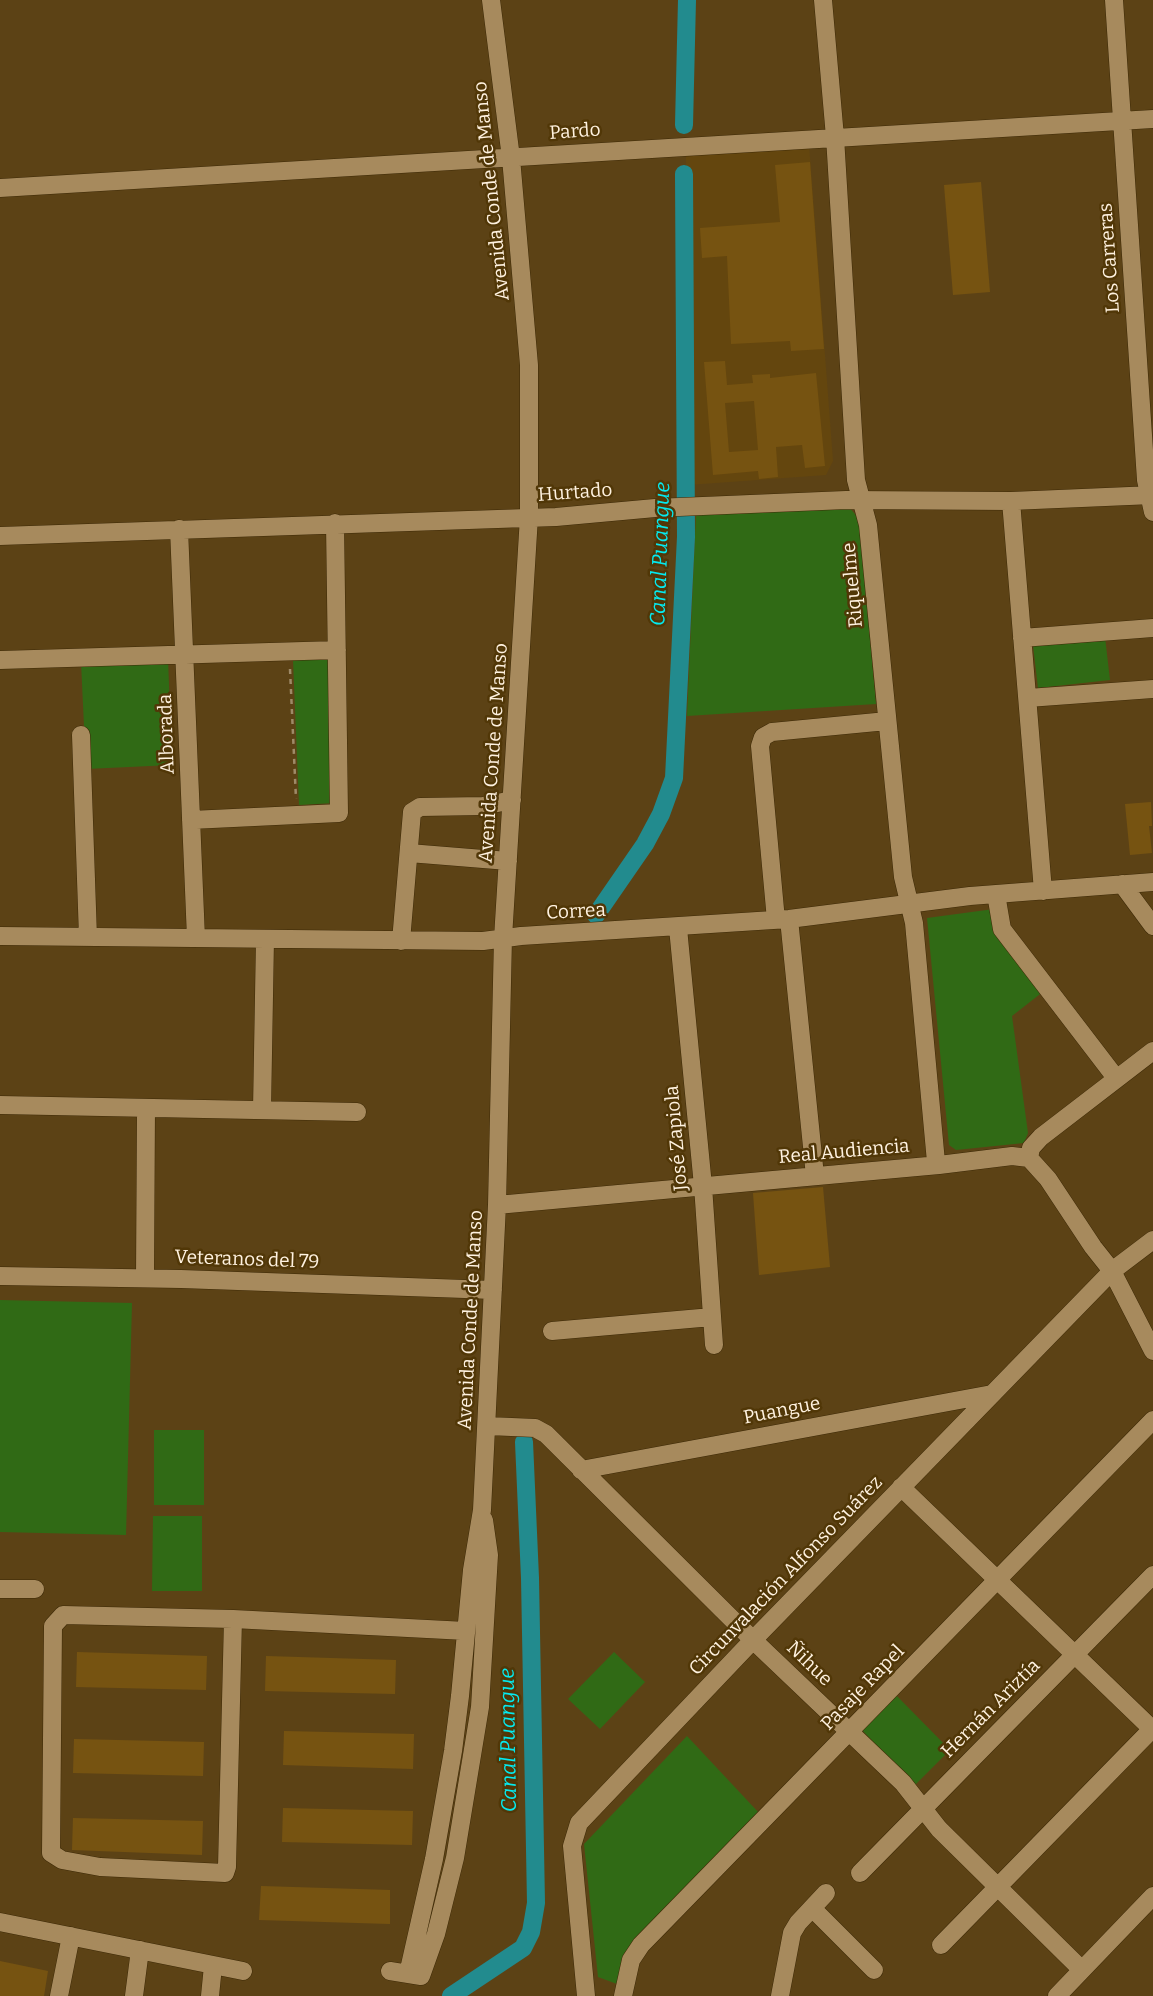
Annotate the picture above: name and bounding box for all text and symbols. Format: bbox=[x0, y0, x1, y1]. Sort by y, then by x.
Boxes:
street label: Avenida Conde de Manso bbox=[469, 80, 515, 302]
street label: Pardo bbox=[549, 119, 601, 145]
street label: Los Carreras bbox=[1095, 202, 1125, 314]
street label: Hurtado bbox=[537, 479, 613, 507]
water label: Canal Puangue bbox=[646, 482, 676, 626]
street label: Riquelme bbox=[838, 542, 868, 628]
street label: Avenida Conde de Manso bbox=[475, 642, 513, 864]
street label: Alborada bbox=[154, 694, 180, 774]
street label: Correa bbox=[546, 899, 606, 925]
street label: José Zapiola bbox=[661, 1084, 693, 1192]
street label: Real Audiencia bbox=[778, 1135, 910, 1169]
street label: Avenida Conde de Manso bbox=[454, 1209, 488, 1431]
street label: Veteranos del 79 bbox=[174, 1246, 320, 1274]
street label: Puangue bbox=[742, 1392, 822, 1430]
street label: Circunvalación Alfonso Suárez bbox=[685, 1472, 887, 1680]
street label: Ñihue bbox=[781, 1637, 837, 1691]
street label: Pasaje Rapel bbox=[817, 1641, 909, 1735]
street label: Hernán Ariztía bbox=[937, 1655, 1045, 1763]
water label: Canal Puangue bbox=[495, 1668, 523, 1812]

